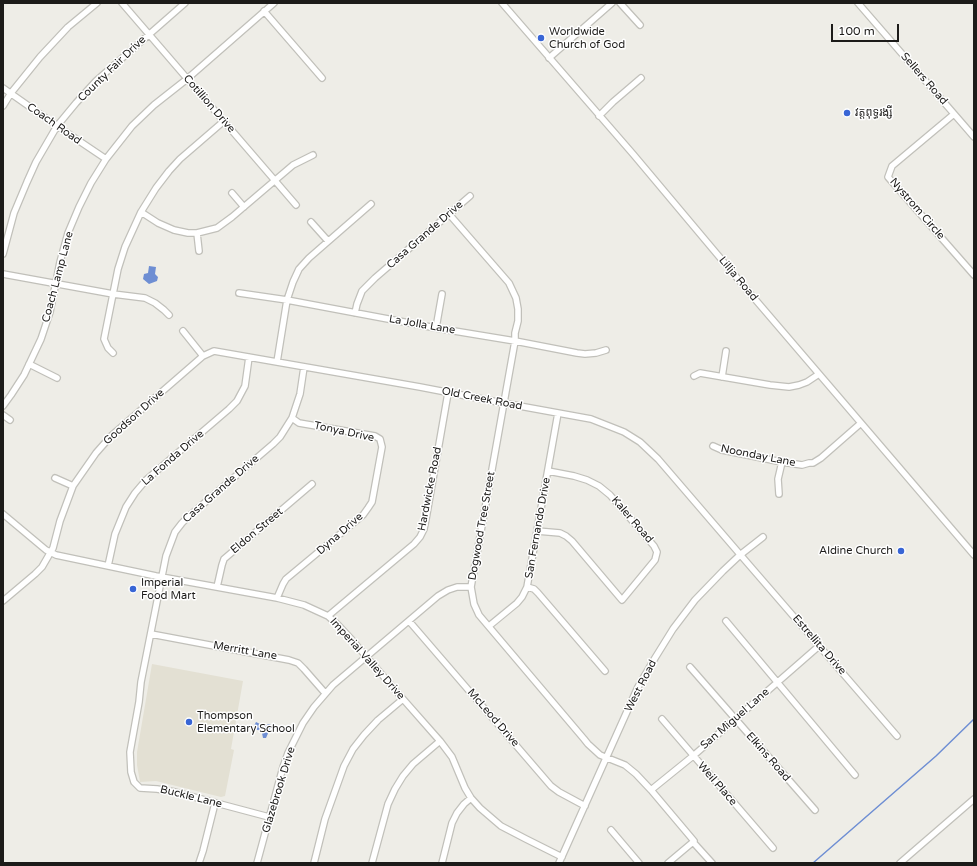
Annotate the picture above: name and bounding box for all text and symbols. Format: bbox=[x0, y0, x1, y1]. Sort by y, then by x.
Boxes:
scale bar bbox=[833, 16, 901, 42]
text: 100 m bbox=[838, 24, 875, 38]
place label: Worldwide Church of God bbox=[549, 25, 625, 51]
street label: County Fair Drive bbox=[75, 33, 149, 105]
marker: Worldwide Church of God bbox=[536, 33, 546, 43]
street label: Sellers Road bbox=[898, 50, 950, 108]
street label: Cotillion Drive bbox=[180, 72, 238, 136]
street label: Coach Road bbox=[24, 100, 84, 148]
place label: វត្តពុទ្ធរង្សី bbox=[855, 106, 893, 120]
marker: វត្តពុទ្ធរង្សី bbox=[842, 108, 852, 118]
street label: Nystrom Circle bbox=[887, 176, 947, 242]
street label: Casa Grande Drive bbox=[384, 198, 466, 272]
street label: Coach Lamp Lane bbox=[40, 230, 76, 324]
street label: Lillja Road bbox=[716, 254, 760, 304]
street label: La Jolla Lane bbox=[388, 313, 456, 337]
street label: Old Creek Road bbox=[441, 385, 523, 413]
street label: Goodson Drive bbox=[101, 386, 167, 448]
street label: Tonya Drive bbox=[313, 419, 375, 445]
street label: La Fonda Drive bbox=[139, 427, 207, 489]
street label: Noonday Lane bbox=[719, 442, 797, 470]
street label: Hardwicke Road bbox=[415, 446, 445, 532]
street label: Casa Grande Drive bbox=[180, 452, 262, 526]
street label: Dogwood Tree Street bbox=[466, 471, 498, 581]
street label: San Fernando Drive bbox=[523, 476, 553, 580]
street label: Kaler Road bbox=[608, 494, 656, 546]
street label: Eldon Street bbox=[228, 505, 286, 557]
street label: Dyna Drive bbox=[314, 510, 366, 558]
place label: Aldine Church bbox=[819, 544, 893, 558]
marker: Aldine Church bbox=[896, 546, 906, 556]
place label: Imperial Food Mart bbox=[141, 576, 196, 602]
marker: Imperial Food Mart bbox=[128, 584, 138, 594]
street label: Estrellita Drive bbox=[789, 612, 849, 678]
street label: Imperial Valley Drive bbox=[327, 615, 407, 703]
street label: Merritt Lane bbox=[212, 639, 278, 663]
street label: West Road bbox=[622, 658, 660, 714]
street label: McLeod Drive bbox=[464, 686, 522, 750]
street label: San Miguel Lane bbox=[698, 686, 772, 752]
place label: Thompson Elementary School bbox=[197, 709, 295, 735]
marker: Thompson Elementary School bbox=[184, 717, 194, 727]
street label: Elkins Road bbox=[743, 730, 793, 784]
street label: Glazebrook Drive bbox=[260, 745, 298, 835]
street label: Weil Place bbox=[694, 759, 740, 809]
street label: Buckle Lane bbox=[159, 783, 223, 811]

